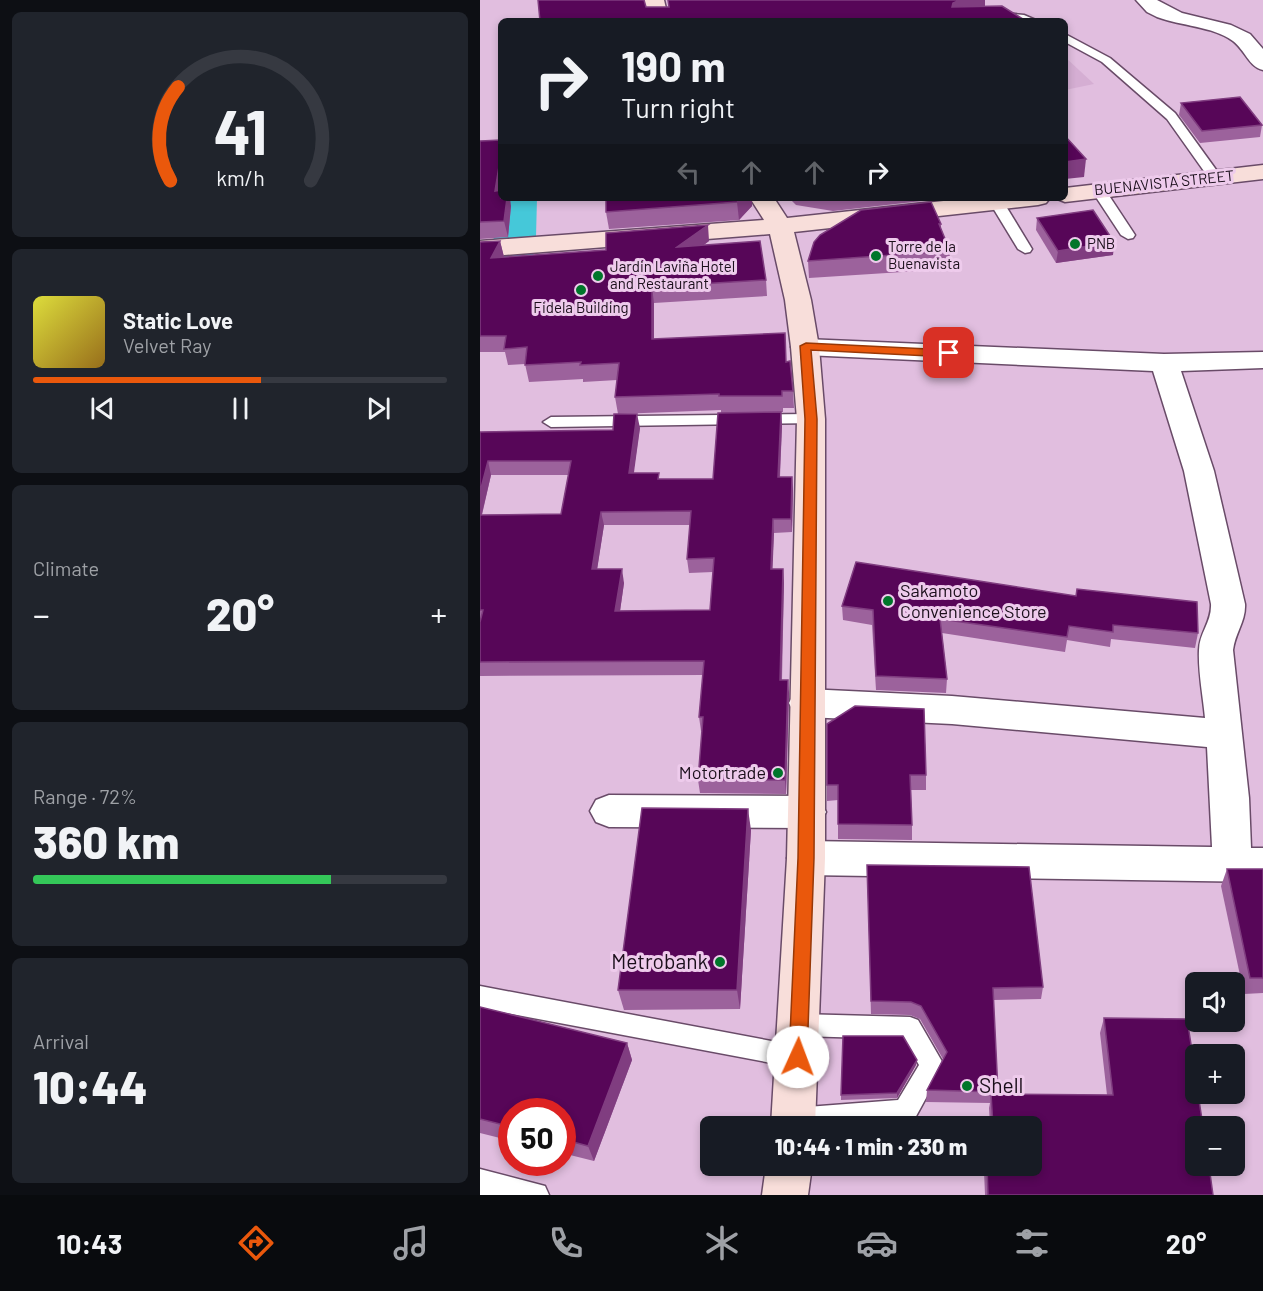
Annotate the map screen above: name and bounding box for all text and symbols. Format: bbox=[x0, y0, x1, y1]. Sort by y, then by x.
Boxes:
text: 190 m bbox=[621, 40, 726, 90]
icon: right bbox=[522, 42, 600, 120]
text: Turn right bbox=[621, 91, 735, 123]
text: 41 bbox=[213, 93, 267, 167]
icon: left bbox=[672, 156, 705, 189]
icon: ahead bbox=[735, 156, 768, 189]
icon: ahead bbox=[798, 156, 831, 189]
icon: right bbox=[861, 156, 894, 189]
text: km/h bbox=[216, 166, 264, 191]
street label: BUENAVISTA STREET bbox=[1093, 166, 1235, 198]
place label: PNB bbox=[1087, 234, 1115, 252]
place label: Torre de la Buenavista bbox=[888, 237, 960, 272]
marker: PNB bbox=[1068, 237, 1082, 251]
marker: Torre de la Buenavista bbox=[869, 249, 883, 263]
place label: Jardin Laviña Hotel and Restaurant bbox=[610, 257, 735, 292]
marker: Jardin Laviña Hotel and Restaurant bbox=[591, 269, 605, 283]
marker: Fidela Building bbox=[574, 283, 588, 297]
place label: Fidela Building bbox=[533, 298, 629, 316]
text: Static Love bbox=[123, 307, 233, 333]
pin bbox=[923, 327, 974, 378]
text: Velvet Ray bbox=[123, 333, 212, 357]
icon: arrive bbox=[932, 336, 965, 369]
icon: previous bbox=[86, 392, 119, 425]
icon: pause bbox=[224, 392, 257, 425]
icon: next bbox=[362, 392, 395, 425]
text: Climate bbox=[33, 556, 99, 580]
place label: Sakamoto Convenience Store bbox=[900, 579, 1047, 622]
text: 20° bbox=[206, 586, 274, 640]
text: − bbox=[33, 594, 50, 634]
text: + bbox=[431, 594, 447, 634]
marker: Sakamoto Convenience Store bbox=[881, 594, 895, 608]
place label: Motortrade bbox=[679, 761, 766, 783]
marker: Motortrade bbox=[771, 766, 785, 780]
text: Range · 72% bbox=[33, 784, 137, 808]
text: 360 km bbox=[33, 814, 179, 868]
place label: Metrobank bbox=[611, 948, 708, 973]
marker: Metrobank bbox=[713, 955, 727, 969]
map controls bbox=[1185, 972, 1245, 1176]
button: sound bbox=[1185, 972, 1245, 1032]
position arrow bbox=[766, 1025, 830, 1089]
text: Arrival bbox=[33, 1029, 89, 1053]
button: + bbox=[1185, 1044, 1245, 1104]
text: 10:44 bbox=[33, 1059, 148, 1113]
place label: Shell bbox=[979, 1072, 1023, 1097]
marker: Shell bbox=[960, 1079, 974, 1093]
speed limit sign: 50 bbox=[498, 1098, 576, 1176]
button: − bbox=[1185, 1116, 1245, 1176]
text: 10:44 · 1 min · 230 m bbox=[775, 1133, 967, 1159]
icon: directions bbox=[235, 1222, 277, 1264]
icon: music bbox=[390, 1222, 432, 1264]
icon: phone bbox=[545, 1222, 587, 1264]
icon: climate bbox=[701, 1222, 743, 1264]
icon: car bbox=[856, 1222, 898, 1264]
icon: filters bbox=[1011, 1222, 1053, 1264]
text: 10:43 bbox=[57, 1227, 122, 1259]
text: 20° bbox=[1166, 1227, 1206, 1259]

